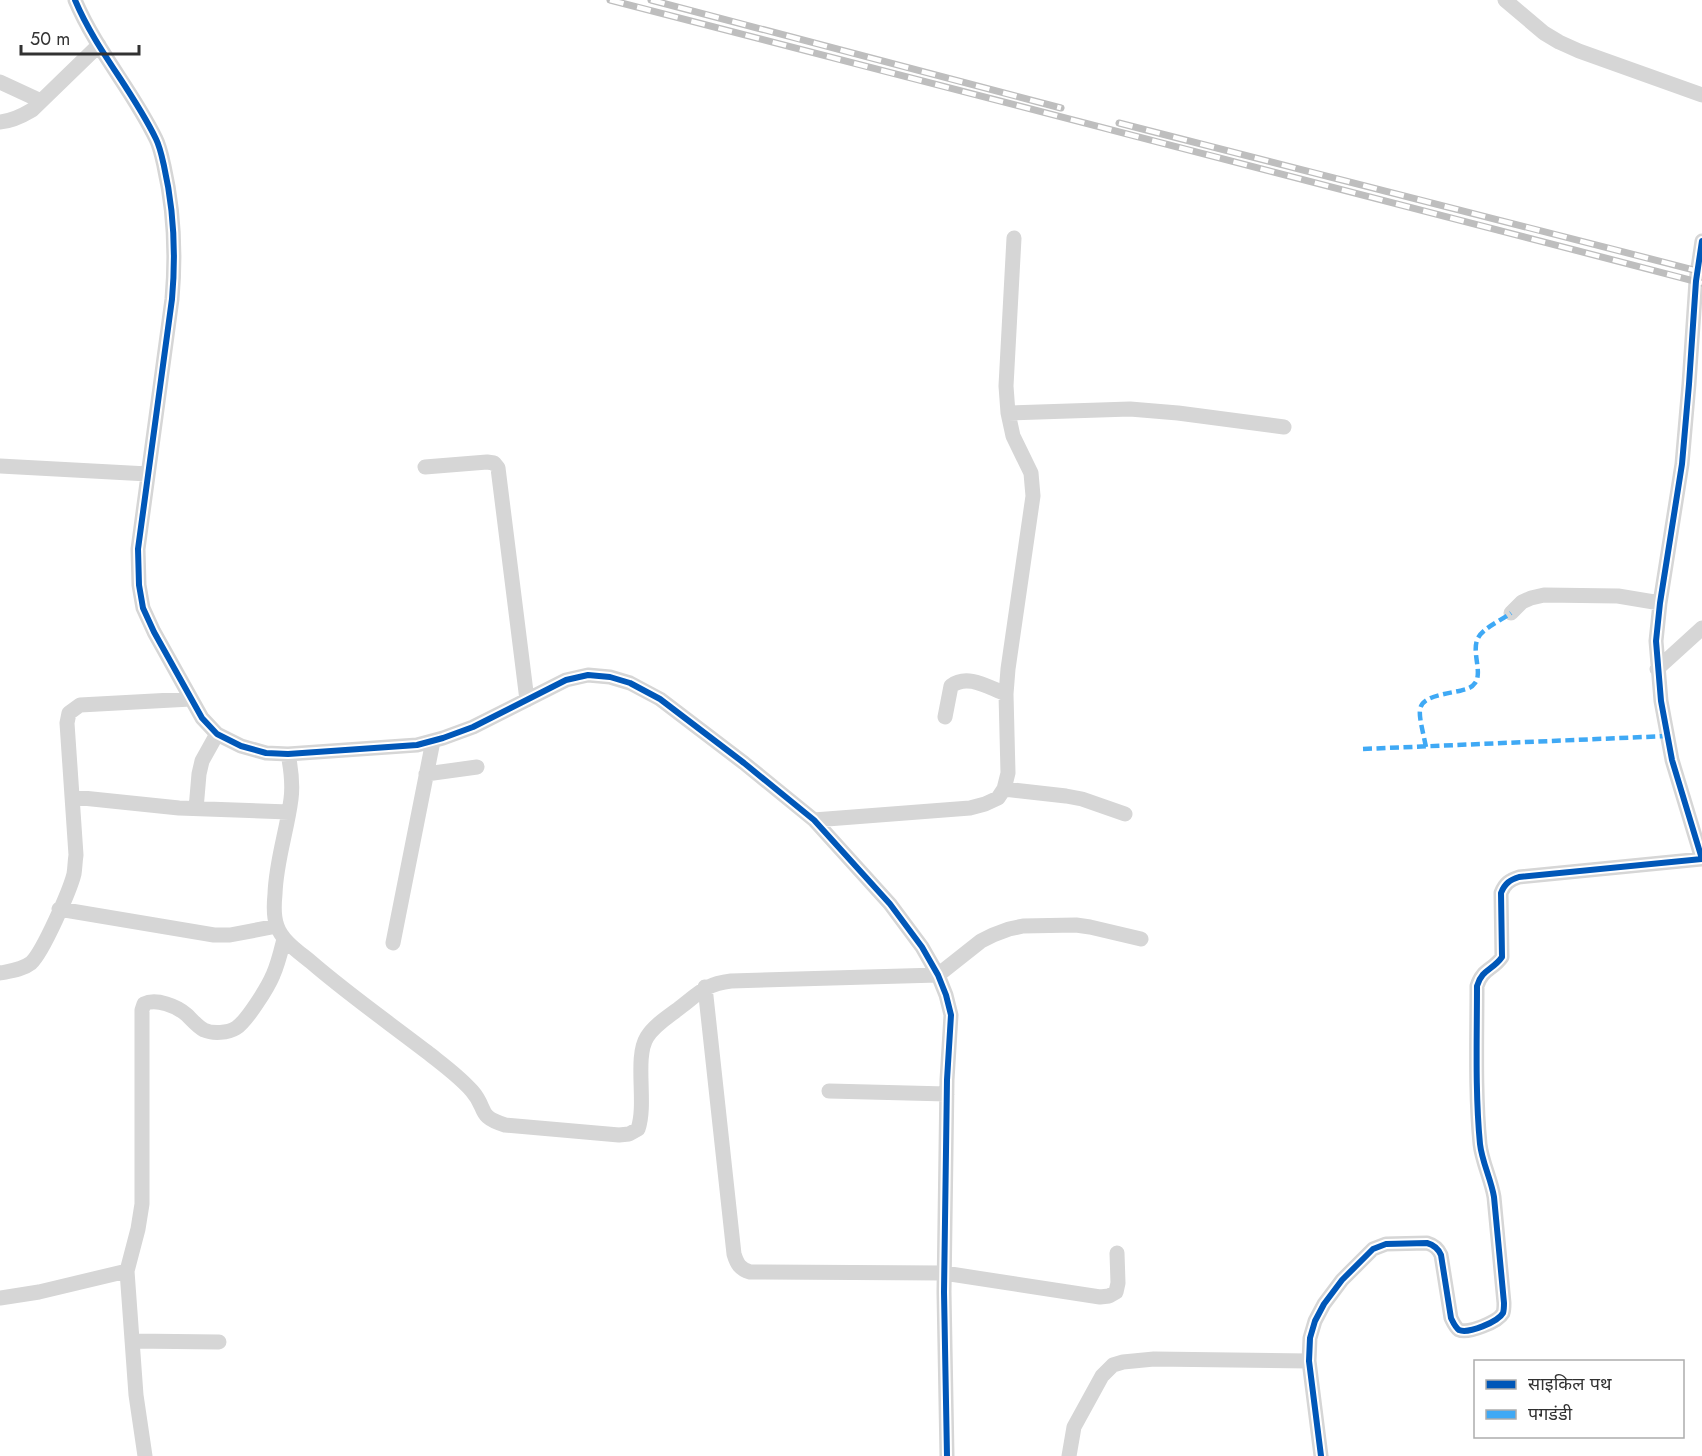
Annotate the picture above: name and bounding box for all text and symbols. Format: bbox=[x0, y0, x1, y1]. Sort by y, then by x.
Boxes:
scale bar bbox=[21, 18, 140, 56]
text: 50 m bbox=[30, 26, 70, 52]
legend bbox=[1474, 1360, 1684, 1438]
text: साइकिल पथ bbox=[1528, 1371, 1612, 1397]
text: पगडंडी bbox=[1528, 1401, 1573, 1427]

